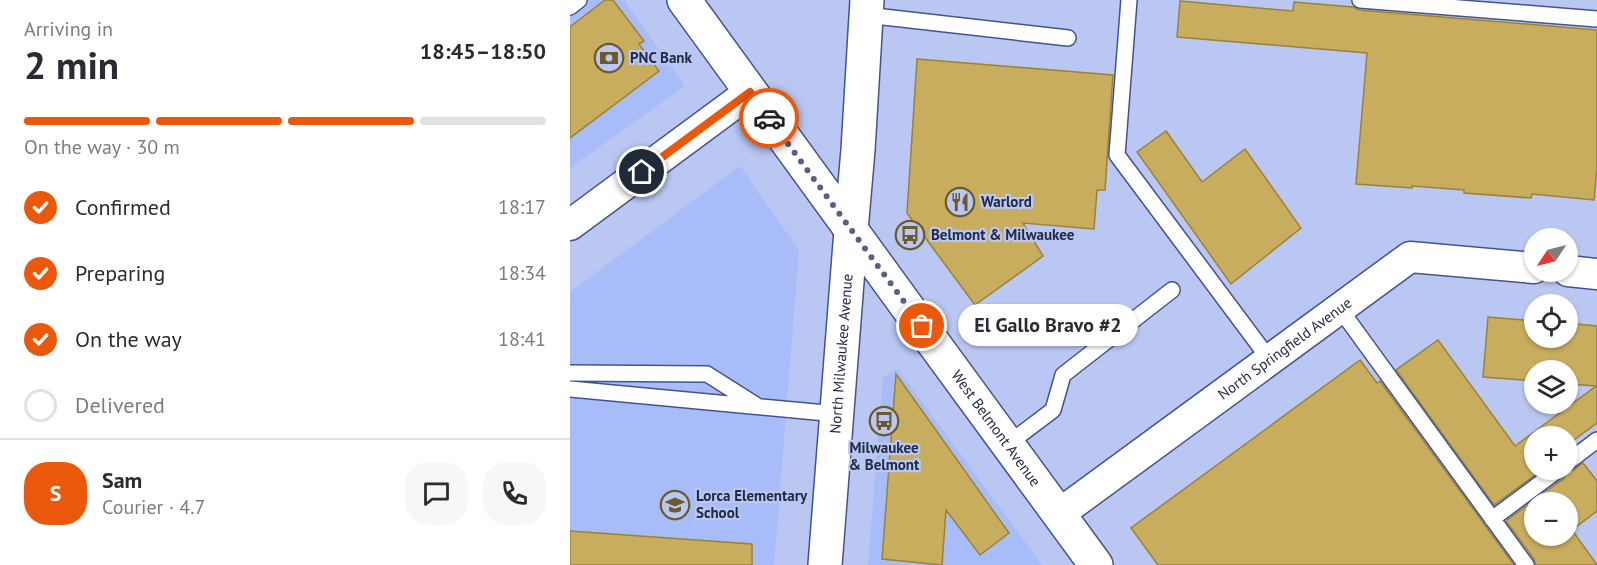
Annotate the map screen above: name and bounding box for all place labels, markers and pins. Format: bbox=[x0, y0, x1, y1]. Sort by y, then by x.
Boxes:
bank icon: PNC Bank bbox=[593, 42, 625, 74]
place label: PNC Bank bbox=[630, 48, 692, 67]
pin bbox=[616, 146, 667, 197]
restaurant icon: Warlord bbox=[944, 186, 976, 218]
place label: Warlord bbox=[981, 192, 1032, 211]
bus stop icon: Belmont & Milwaukee bbox=[894, 219, 926, 251]
place label: Belmont & Milwaukee bbox=[931, 225, 1075, 244]
pin bbox=[896, 300, 947, 351]
callout: El Gallo Bravo #2 bbox=[958, 305, 1138, 347]
bus stop icon: Milwaukee & Belmont bbox=[868, 405, 900, 437]
place label: Milwaukee & Belmont bbox=[849, 438, 920, 474]
place label: Lorca Elementary School bbox=[696, 486, 808, 522]
school or university icon: Lorca Elementary School bbox=[659, 489, 691, 521]

